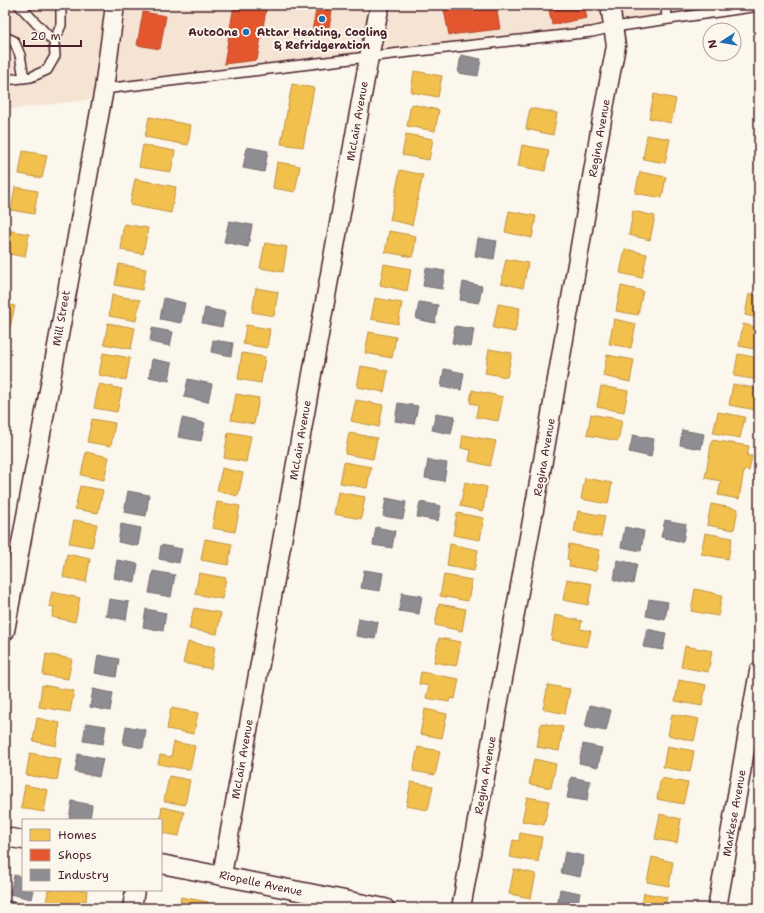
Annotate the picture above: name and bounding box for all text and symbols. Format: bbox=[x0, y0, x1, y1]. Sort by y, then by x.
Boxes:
marker: Attar Heating, Cooling & Refridgeration bbox=[317, 14, 327, 24]
scale bar bbox=[24, 22, 81, 48]
north arrow bbox=[702, 22, 742, 62]
place label: AutoOne bbox=[188, 25, 238, 40]
place label: Attar Heating, Cooling & Refridgeration bbox=[257, 25, 387, 53]
marker: AutoOne bbox=[241, 27, 251, 37]
text: 20 m bbox=[30, 28, 61, 44]
text: N bbox=[704, 38, 721, 50]
street label: McLain Avenue bbox=[343, 80, 372, 162]
street label: Regina Avenue bbox=[585, 98, 614, 178]
street label: Mill Street bbox=[49, 289, 74, 347]
street label: McLain Avenue bbox=[286, 399, 315, 481]
street label: Regina Avenue bbox=[530, 417, 559, 497]
street label: McLain Avenue bbox=[228, 718, 257, 800]
street label: Regina Avenue bbox=[471, 735, 500, 815]
street label: Markese Avenue bbox=[719, 768, 750, 858]
legend bbox=[22, 819, 162, 891]
text: Homes bbox=[58, 827, 97, 843]
text: Shops bbox=[58, 847, 92, 863]
text: Industry bbox=[58, 867, 109, 883]
street label: Riopelle Avenue bbox=[218, 867, 304, 900]

